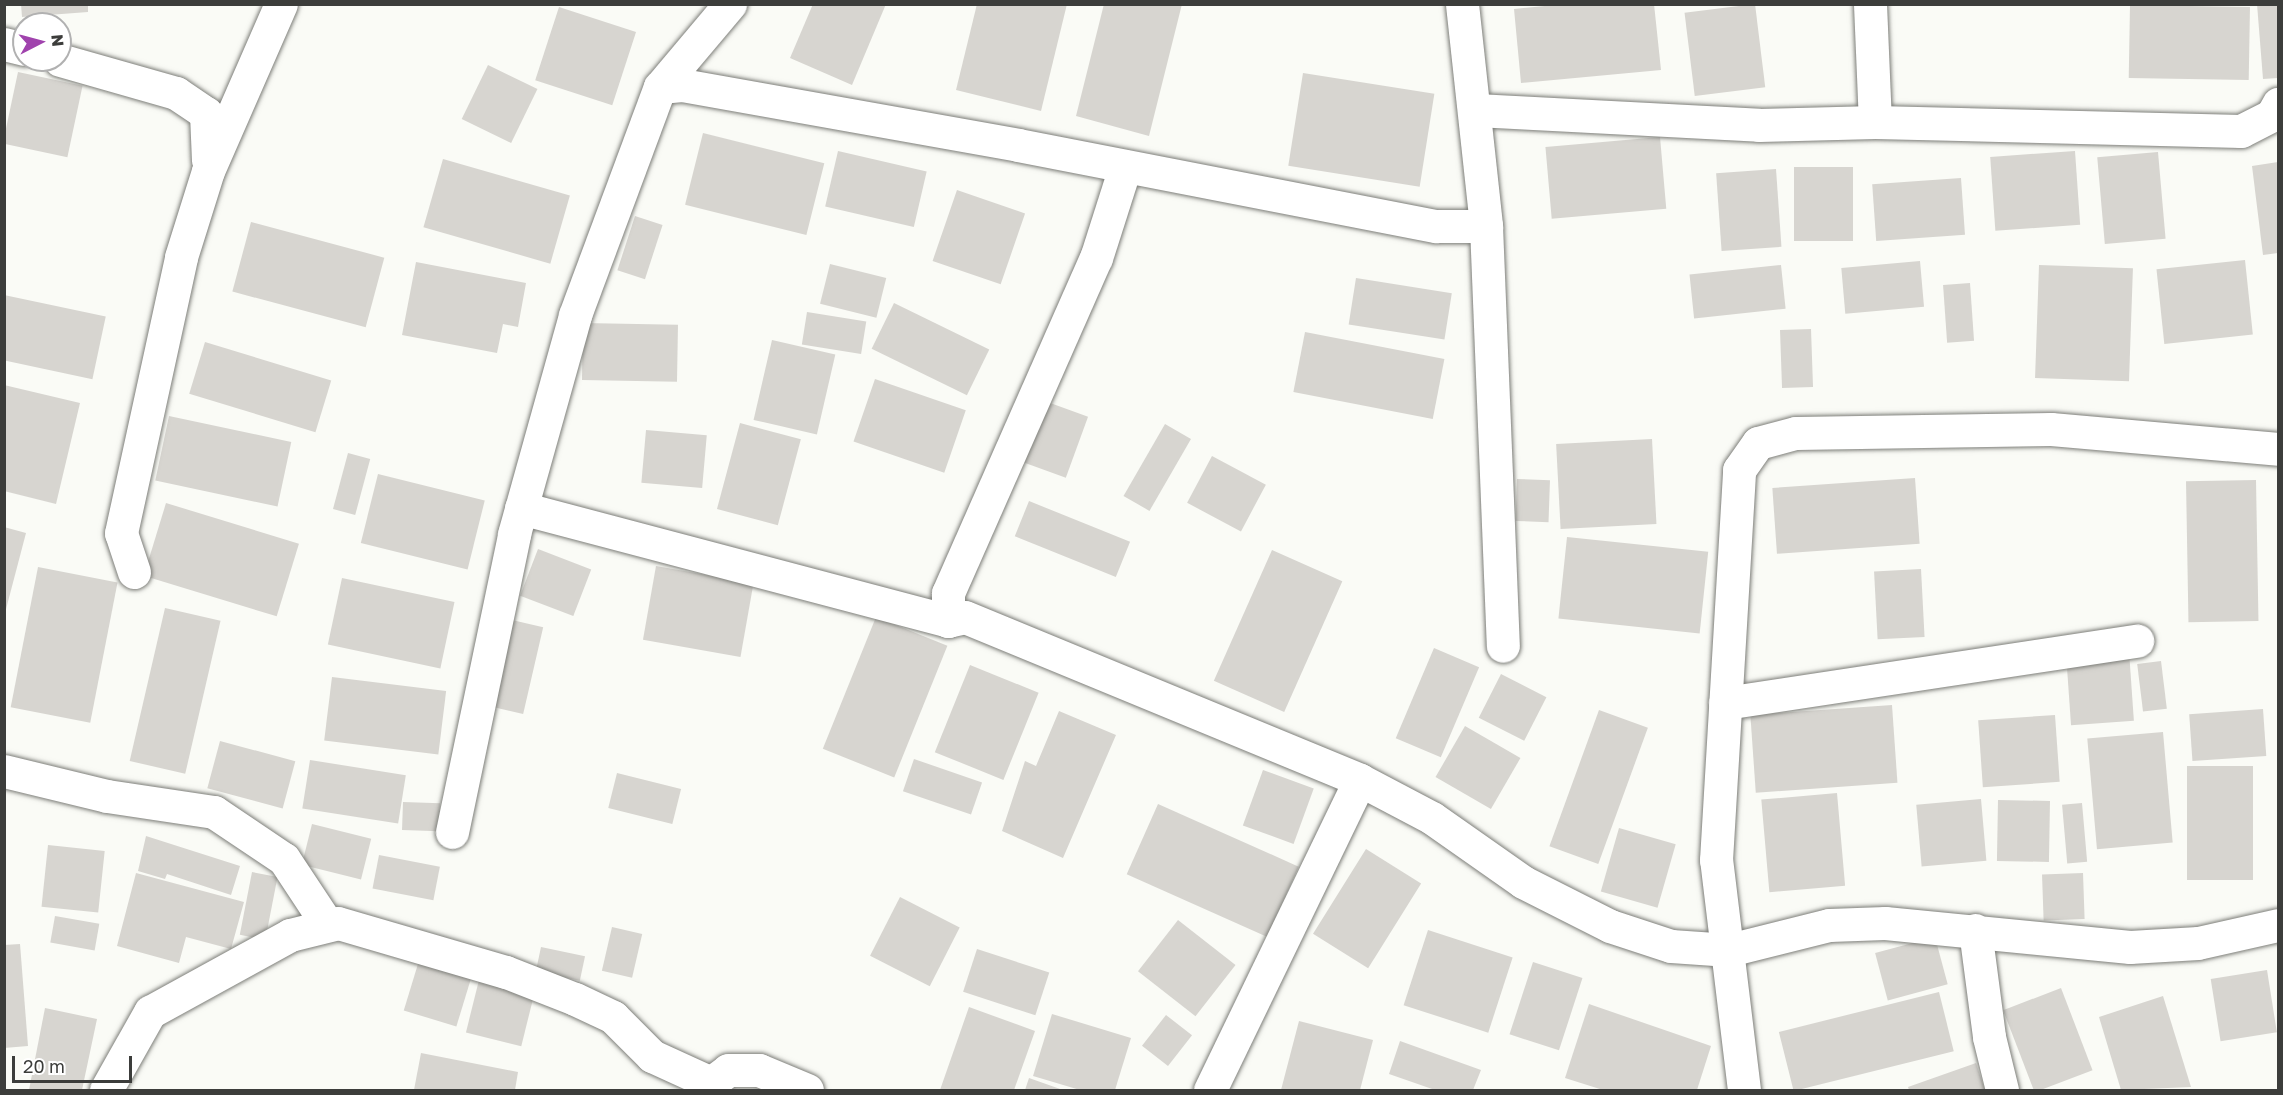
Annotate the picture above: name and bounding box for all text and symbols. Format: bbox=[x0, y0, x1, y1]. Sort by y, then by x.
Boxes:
north arrow bbox=[12, 12, 72, 72]
text: N bbox=[47, 33, 68, 47]
scale bar bbox=[15, 1044, 135, 1082]
text: 20 m bbox=[23, 1055, 65, 1077]

